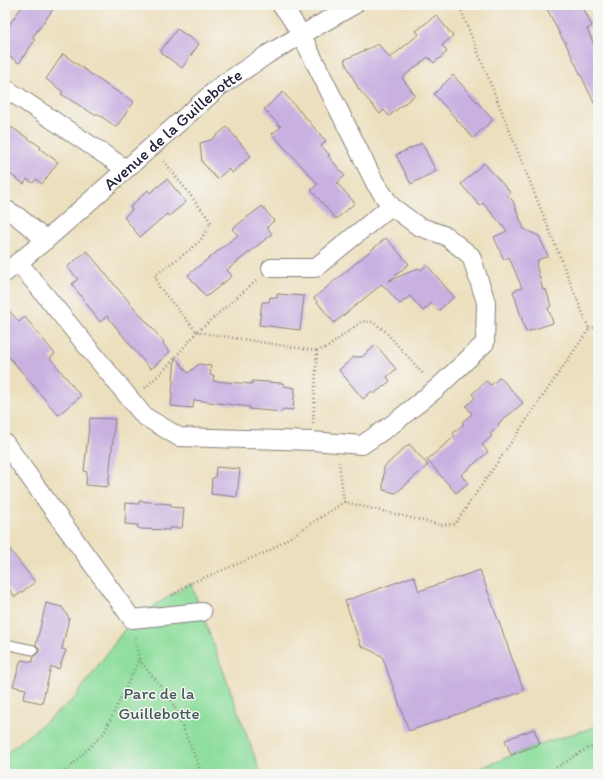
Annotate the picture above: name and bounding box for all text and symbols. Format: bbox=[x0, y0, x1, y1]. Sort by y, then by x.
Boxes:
street label: Avenue de la Guillebotte bbox=[100, 64, 246, 194]
park label: Parc de la Guillebotte bbox=[118, 683, 200, 723]

